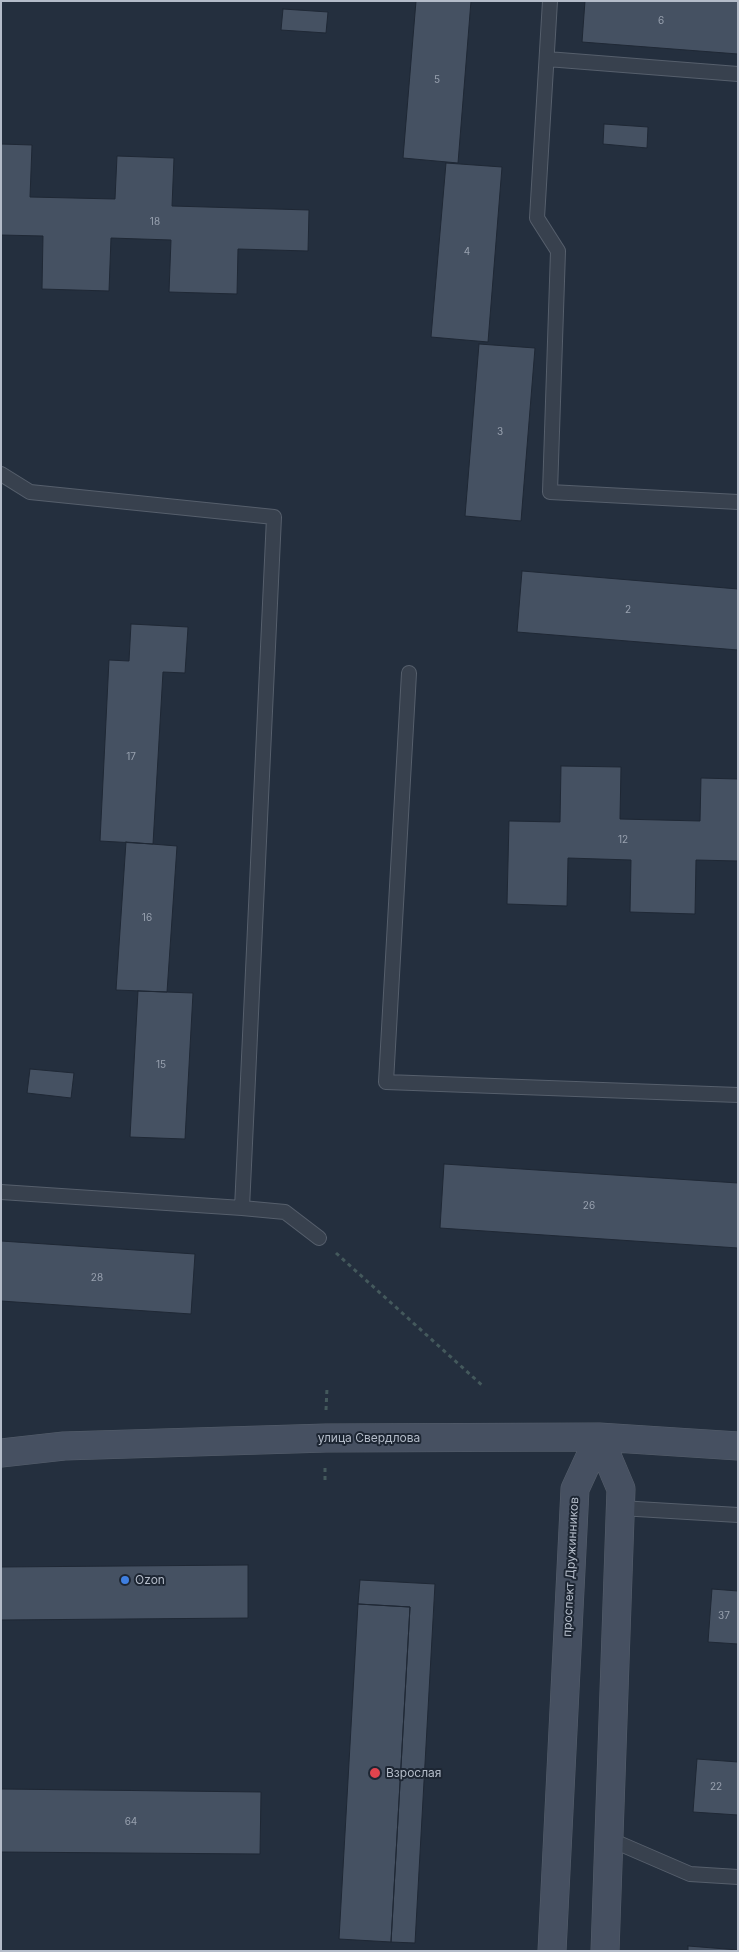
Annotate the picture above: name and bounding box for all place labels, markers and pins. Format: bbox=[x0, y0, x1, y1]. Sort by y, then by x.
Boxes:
place label: Ozon bbox=[135, 1573, 165, 1587]
marker: Ozon bbox=[119, 1574, 131, 1586]
marker: Взрослая bbox=[368, 1766, 382, 1780]
place label: Взрослая bbox=[386, 1766, 441, 1780]

